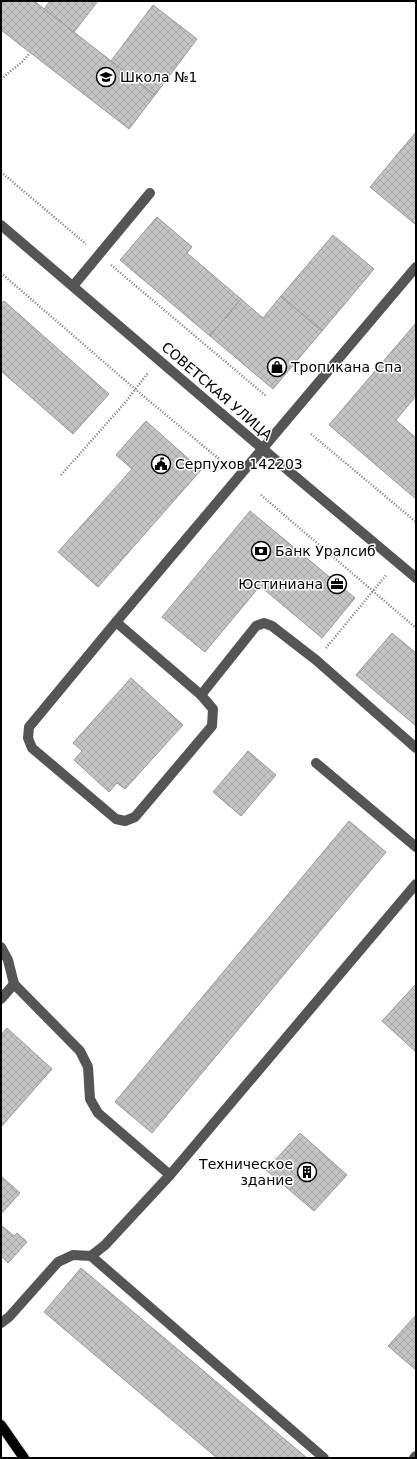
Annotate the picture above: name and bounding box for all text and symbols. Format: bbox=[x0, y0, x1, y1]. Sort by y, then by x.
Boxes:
school or university icon: Школа №1 bbox=[95, 66, 117, 88]
place label: Школа №1 bbox=[120, 69, 197, 85]
street label: СОВЕТСКАЯ УЛИЦА bbox=[158, 339, 276, 444]
shop icon: Тропикана Спа bbox=[266, 356, 288, 378]
place label: Тропикана Спа bbox=[290, 359, 402, 375]
public building icon: Серпухов 142203 bbox=[150, 453, 172, 475]
place label: Серпухов 142203 bbox=[175, 456, 303, 472]
bank icon: Банк Уралсиб bbox=[250, 540, 272, 562]
place label: Банк Уралсиб bbox=[275, 543, 376, 559]
office icon: Юстиниана bbox=[326, 573, 348, 595]
place label: Юстиниана bbox=[238, 576, 323, 592]
place label: Техническое здание bbox=[198, 1156, 293, 1188]
building icon: Техническое здание bbox=[296, 1161, 318, 1183]

